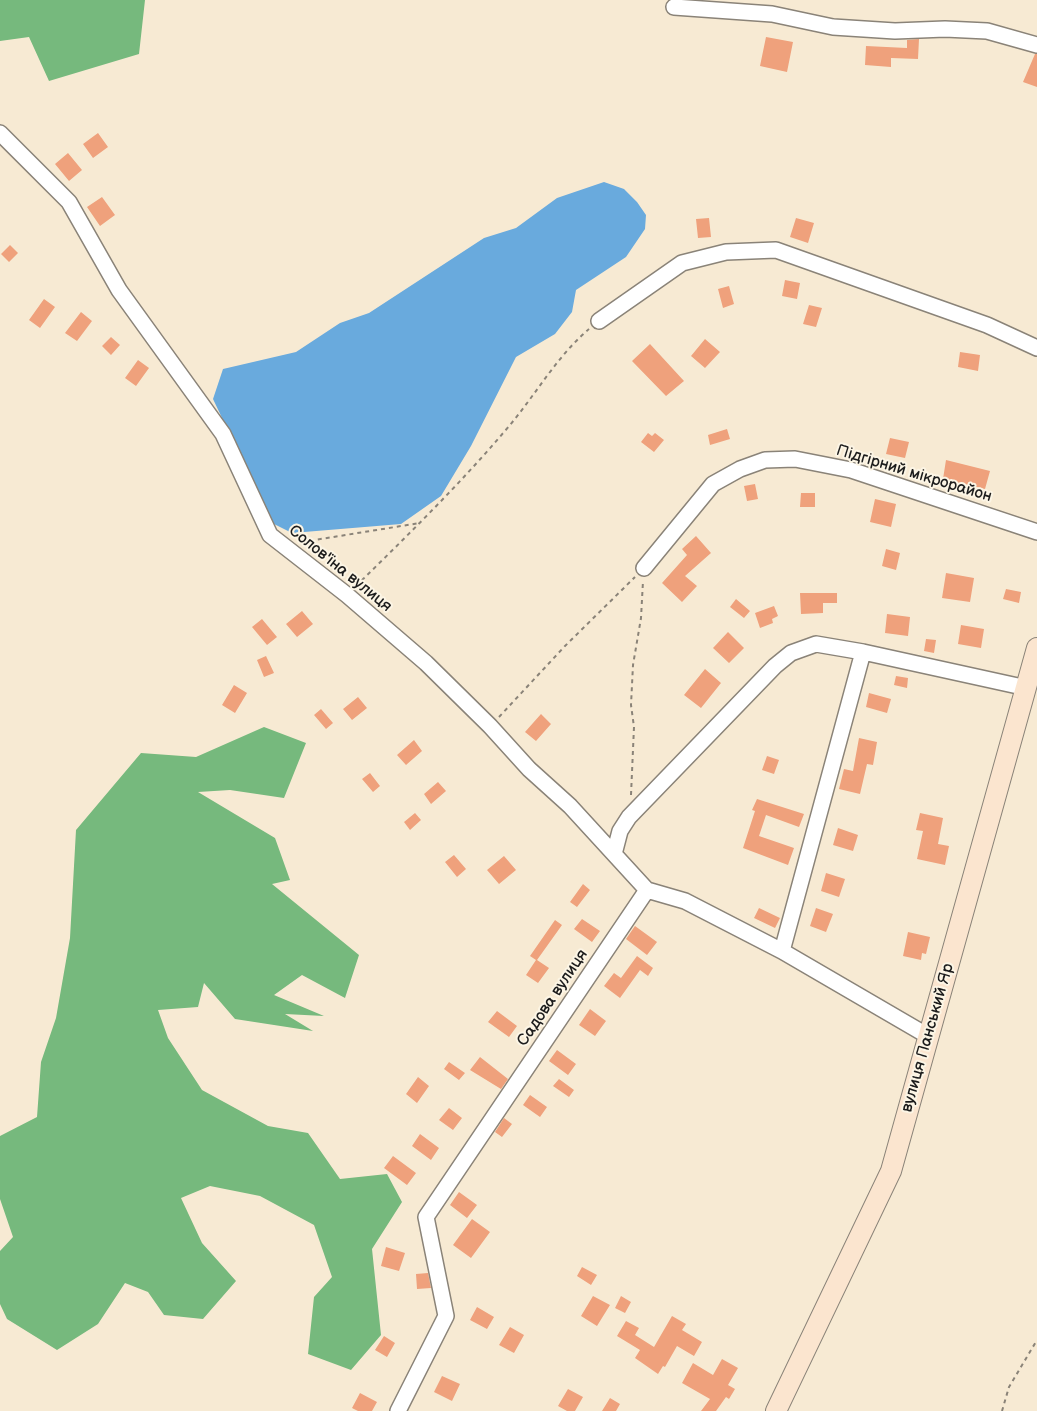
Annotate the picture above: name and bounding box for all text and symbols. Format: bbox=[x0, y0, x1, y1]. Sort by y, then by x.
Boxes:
street label: Підгірний мікрорайон bbox=[834, 441, 994, 507]
street label: Солов'їна вулиця bbox=[285, 522, 395, 616]
street label: Садова вулиця bbox=[514, 946, 592, 1050]
street label: вулиця Панський Яр bbox=[898, 961, 958, 1115]

